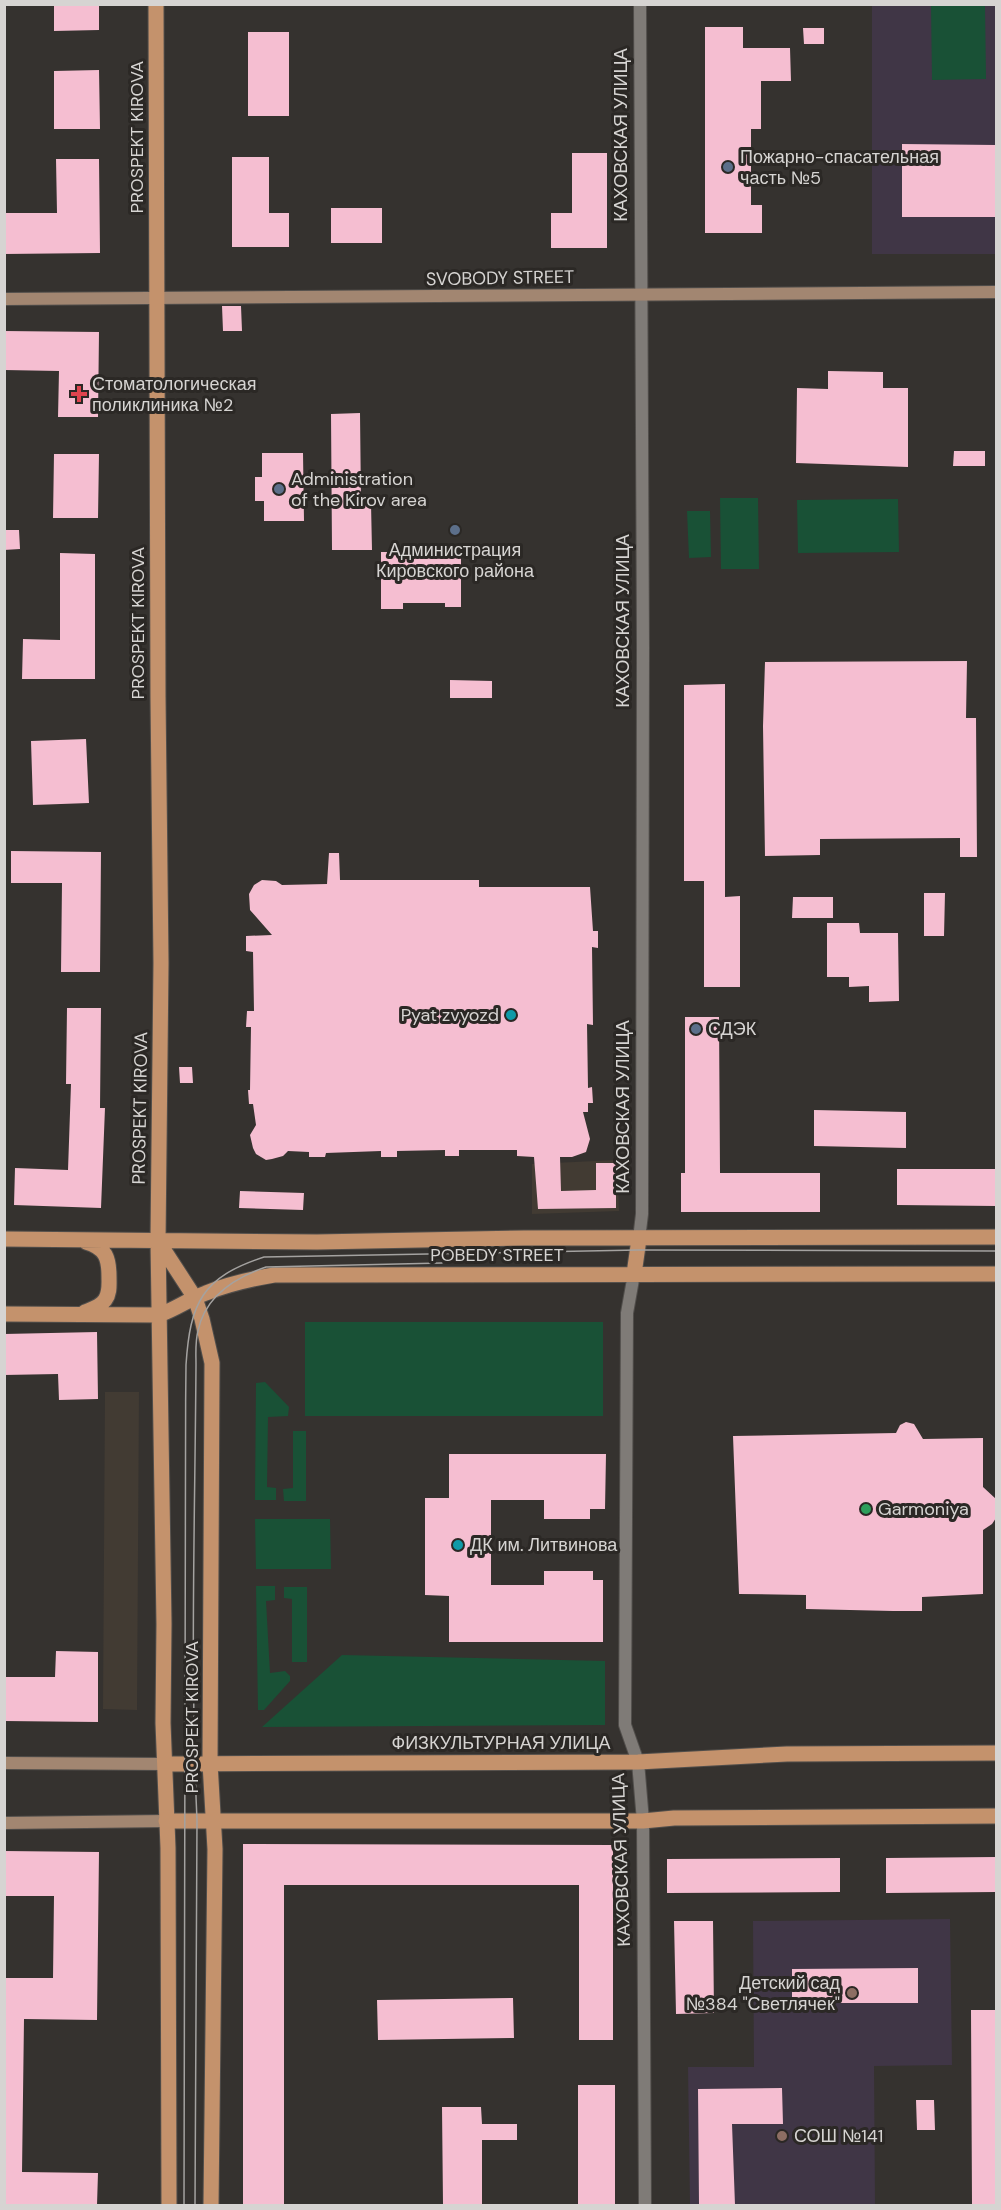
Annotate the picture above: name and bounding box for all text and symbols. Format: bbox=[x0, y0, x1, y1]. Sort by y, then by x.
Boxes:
street label: КАХОВСКАЯ УЛИЦА bbox=[609, 48, 633, 222]
street label: PROSPEKT KIROVA bbox=[125, 61, 149, 213]
place label: Пожарно-спасательная часть №5 bbox=[740, 145, 939, 190]
marker: Пожарно-спасательная часть №5 bbox=[721, 160, 735, 174]
street label: SVOBODY STREET bbox=[426, 265, 574, 291]
place label: Стоматологическая поликлиника №2 bbox=[92, 372, 256, 417]
marker: Стоматологическая поликлиника №2 bbox=[70, 385, 88, 403]
place label: Administration of the Kirov area bbox=[291, 467, 427, 512]
marker: Administration of the Kirov area bbox=[272, 482, 286, 496]
marker: Администрация Кировского района bbox=[448, 523, 462, 537]
street label: КАХОВСКАЯ УЛИЦА bbox=[611, 534, 635, 708]
place label: Администрация Кировского района bbox=[376, 538, 535, 583]
street label: PROSPEKT KIROVA bbox=[126, 547, 150, 699]
place label: Pyat zvyozd bbox=[401, 1003, 499, 1027]
marker: Pyat zvyozd bbox=[504, 1008, 518, 1022]
place label: СДЭК bbox=[708, 1017, 757, 1041]
street label: КАХОВСКАЯ УЛИЦА bbox=[611, 1020, 635, 1194]
marker: СДЭК bbox=[689, 1022, 703, 1036]
street label: PROSPEKT KIROVA bbox=[127, 1031, 153, 1185]
street label: POBEDY STREET bbox=[430, 1243, 564, 1267]
place label: Garmoniya bbox=[878, 1497, 969, 1521]
marker: Garmoniya bbox=[859, 1502, 873, 1516]
place label: ДК им. Литвинова bbox=[470, 1533, 618, 1557]
marker: ДК им. Литвинова bbox=[451, 1538, 465, 1552]
street label: PROSPEKT KIROVA bbox=[180, 1641, 204, 1793]
street label: ФИЗКУЛЬТУРНАЯ УЛИЦА bbox=[392, 1731, 610, 1755]
street label: КАХОВСКАЯ УЛИЦА bbox=[606, 1773, 636, 1947]
place label: Детский сад №384 "Светлячек" bbox=[686, 1971, 840, 2016]
marker: Детский сад №384 "Светлячек" bbox=[845, 1986, 859, 2000]
place label: СОШ №141 bbox=[794, 2124, 883, 2148]
marker: СОШ №141 bbox=[775, 2129, 789, 2143]

